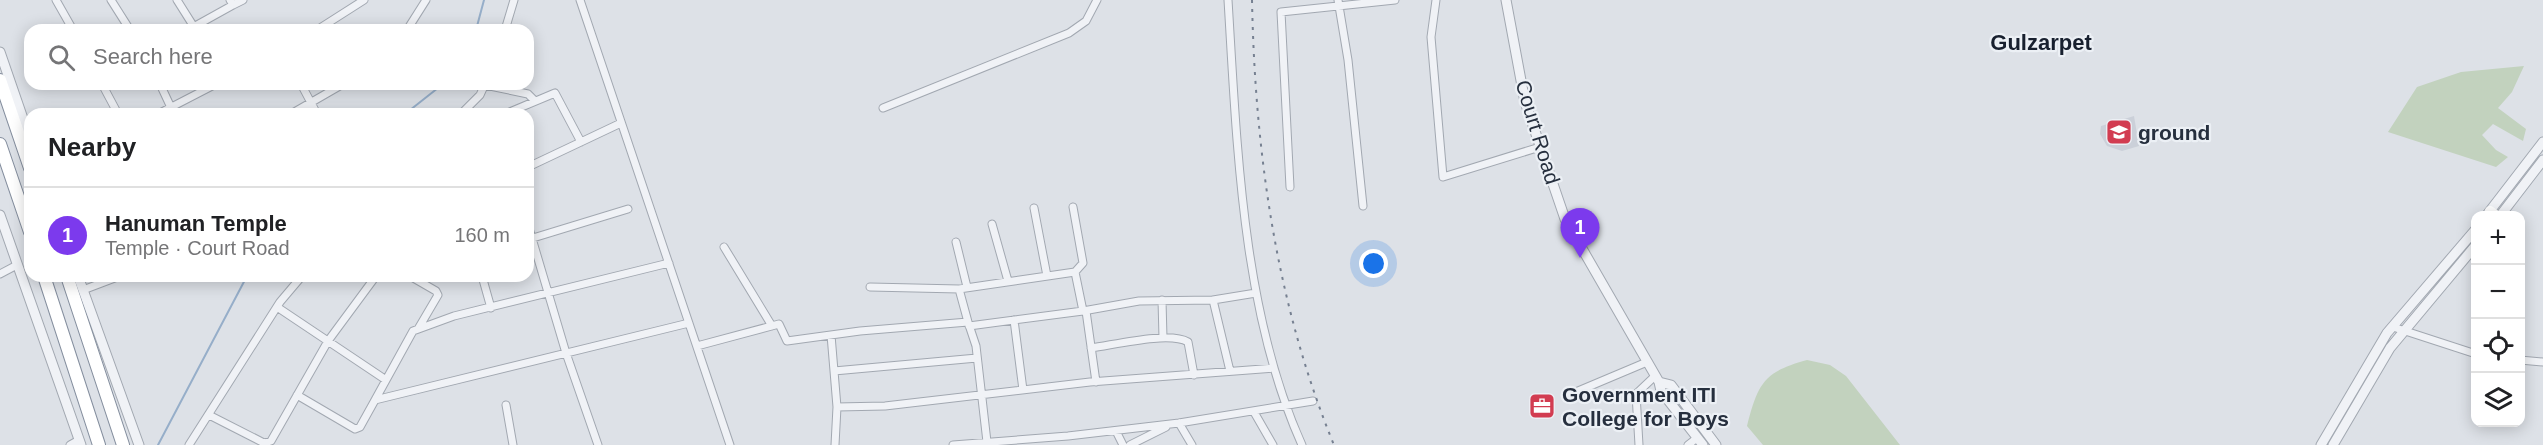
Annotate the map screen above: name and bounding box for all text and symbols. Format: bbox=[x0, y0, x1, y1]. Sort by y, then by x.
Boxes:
search box bbox=[24, 24, 534, 90]
district label: Gulzarpet bbox=[1990, 30, 2092, 55]
icon: search bbox=[45, 41, 78, 74]
text: Search here bbox=[93, 44, 213, 69]
street label: Court Road bbox=[1511, 77, 1565, 187]
school or university icon: ground bbox=[2104, 117, 2134, 147]
place label: ground bbox=[2138, 121, 2210, 144]
text: Nearby bbox=[48, 132, 136, 162]
pin: 1 bbox=[1560, 208, 1600, 258]
text: Hanuman Temple bbox=[105, 211, 287, 236]
map controls bbox=[2471, 211, 2525, 427]
button: + bbox=[2471, 211, 2525, 265]
text: 1 bbox=[62, 224, 73, 246]
text: 160 m bbox=[454, 224, 510, 246]
text: Temple · Court Road bbox=[105, 237, 290, 259]
your location bbox=[1359, 249, 1388, 278]
button: − bbox=[2471, 265, 2525, 319]
button: locate bbox=[2471, 319, 2525, 373]
button: layers bbox=[2471, 373, 2525, 427]
place label: Government ITI College for Boys bbox=[1562, 383, 1729, 430]
office icon: Government ITI College for Boys bbox=[1527, 391, 1557, 421]

